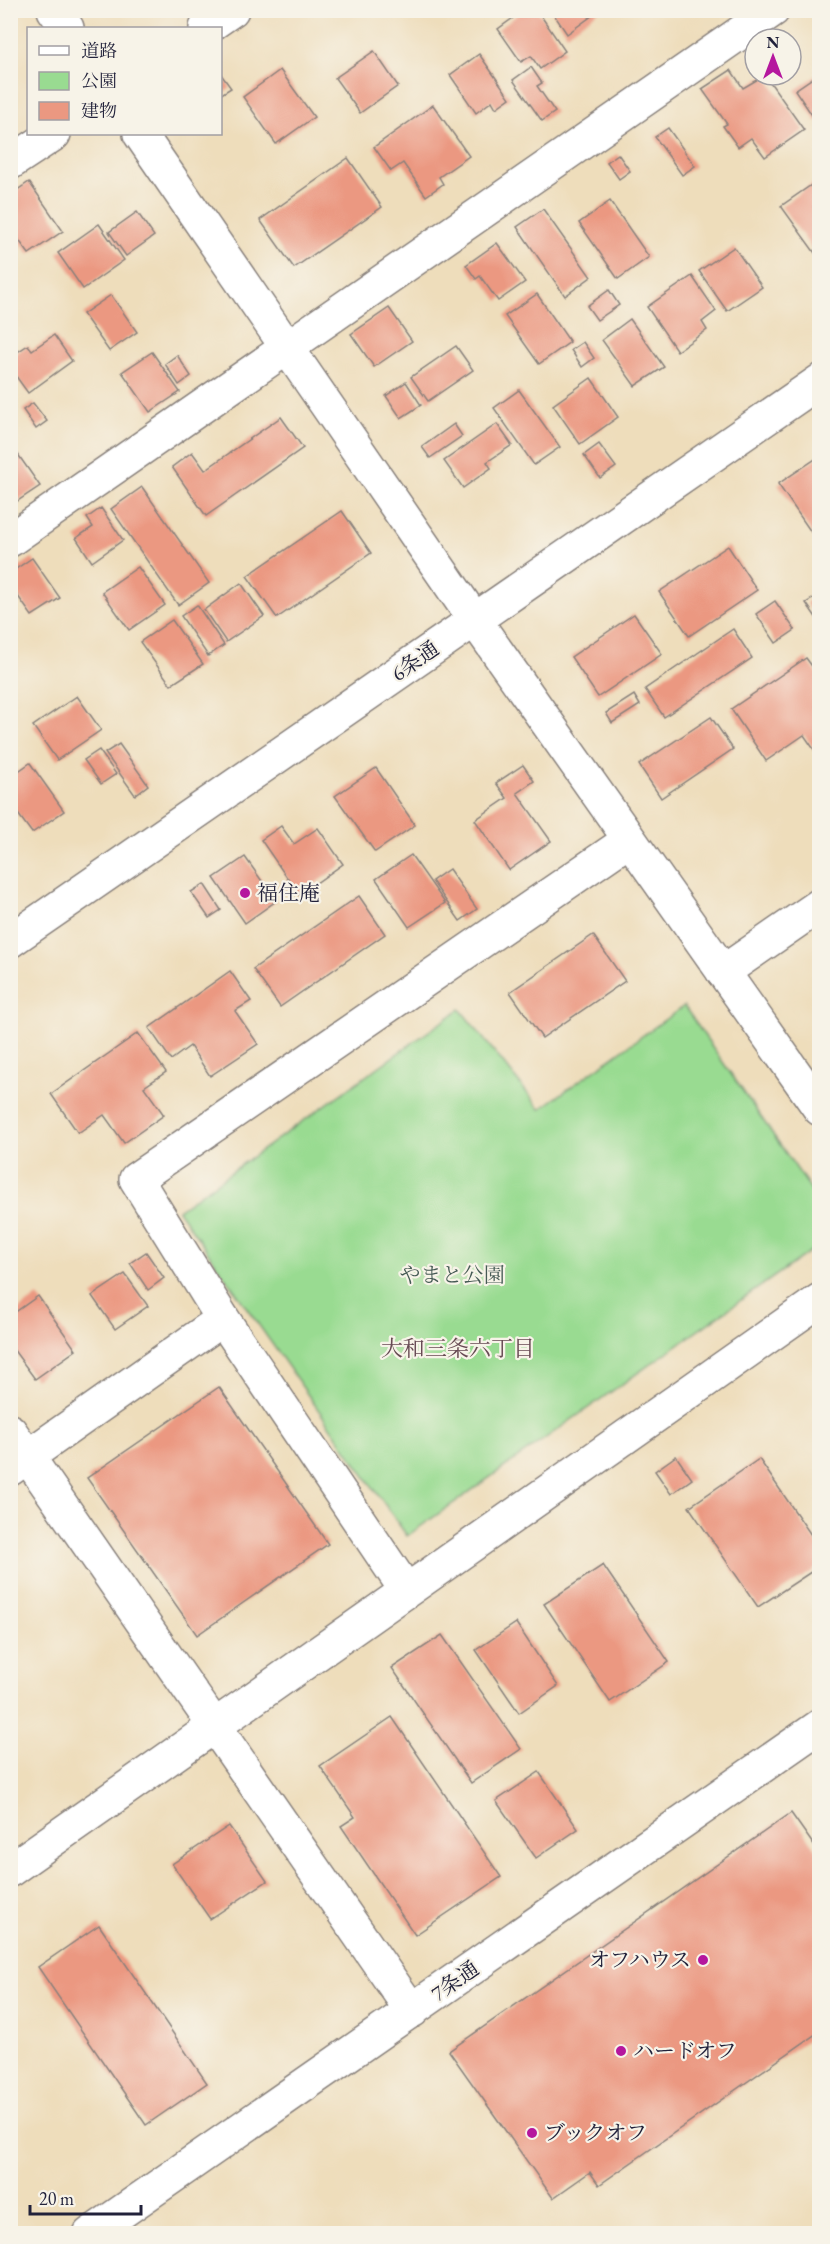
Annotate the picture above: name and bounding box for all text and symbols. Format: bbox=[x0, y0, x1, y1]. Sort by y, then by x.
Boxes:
legend bbox=[27, 27, 222, 135]
north arrow bbox=[743, 27, 803, 87]
text: N bbox=[767, 32, 780, 53]
text: 道路 bbox=[81, 39, 117, 62]
text: 公園 bbox=[81, 69, 117, 92]
text: 建物 bbox=[81, 99, 117, 122]
street label: 6条通 bbox=[386, 635, 444, 687]
place label: 福住庵 bbox=[257, 879, 320, 906]
marker: 福住庵 bbox=[238, 886, 252, 900]
park label: やまと公園 bbox=[400, 1261, 505, 1288]
district label: 大和三条六丁目 bbox=[381, 1334, 535, 1363]
place label: オフハウス bbox=[589, 1946, 691, 1973]
marker: オフハウス bbox=[696, 1953, 710, 1967]
street label: 7条通 bbox=[426, 1955, 484, 2007]
place label: ハードオフ bbox=[633, 2037, 737, 2064]
marker: ハードオフ bbox=[614, 2044, 628, 2058]
place label: ブックオフ bbox=[544, 2119, 647, 2146]
marker: ブックオフ bbox=[525, 2126, 539, 2140]
scale bar bbox=[30, 2178, 141, 2216]
text: 20 m bbox=[39, 2187, 74, 2210]

